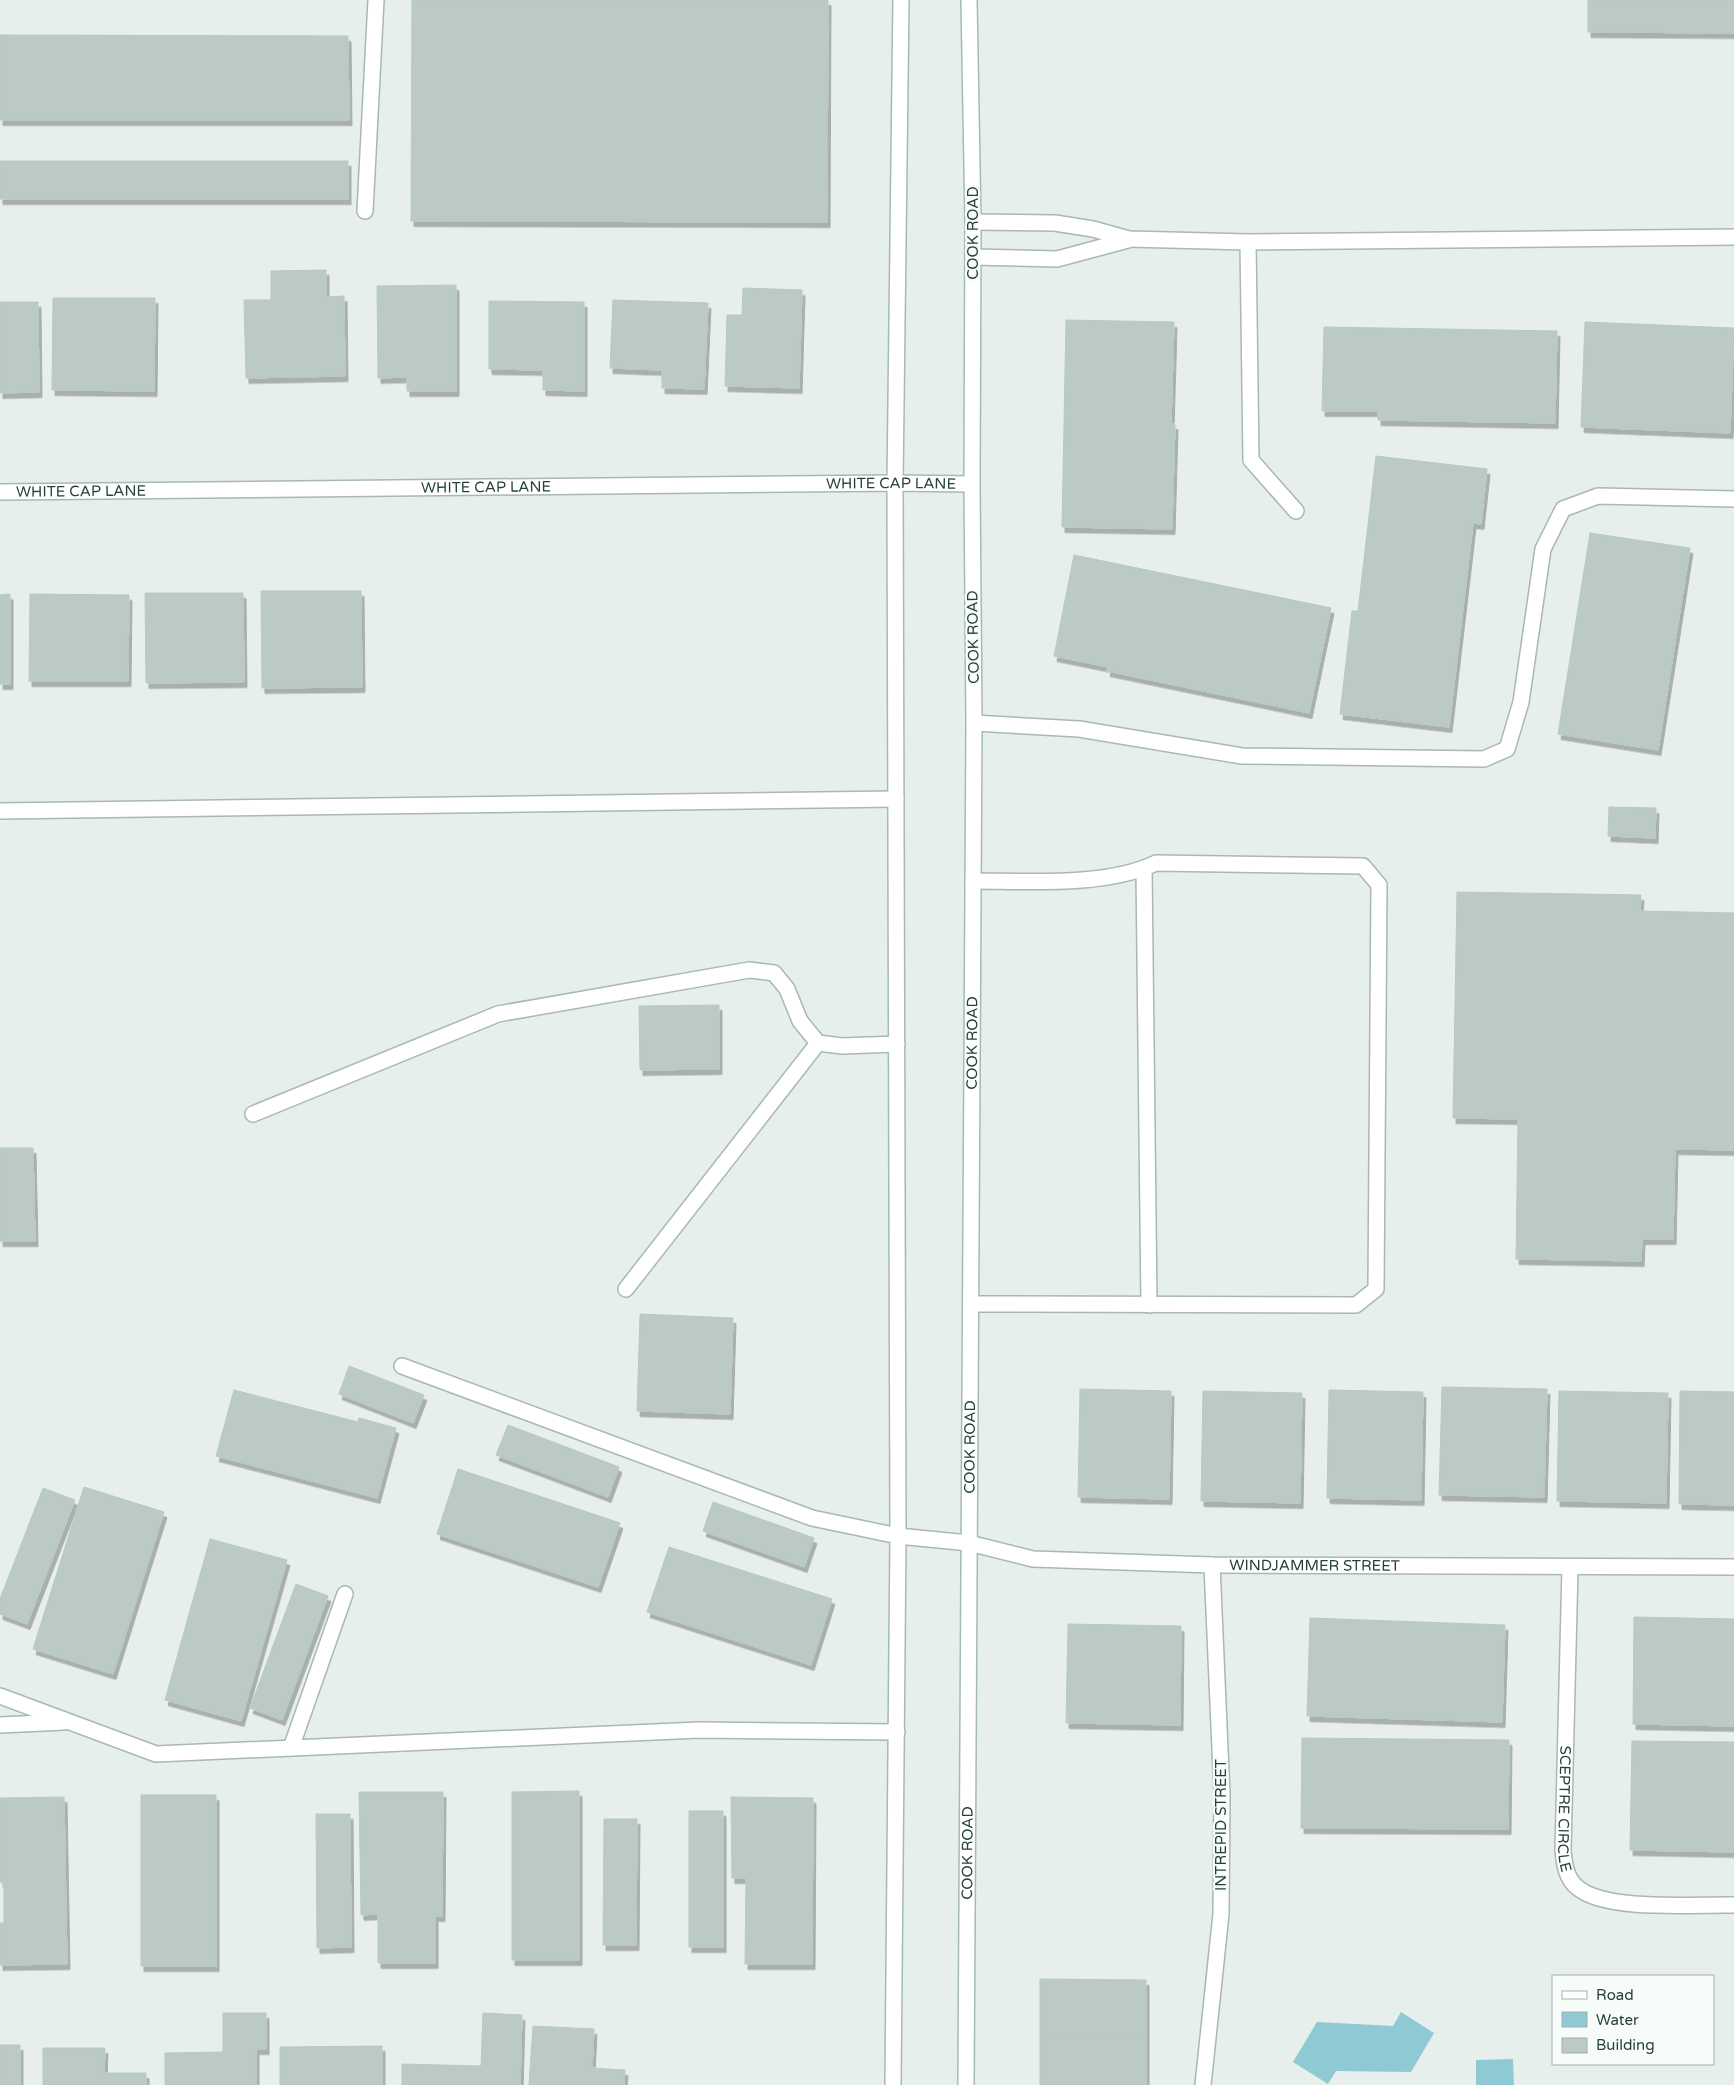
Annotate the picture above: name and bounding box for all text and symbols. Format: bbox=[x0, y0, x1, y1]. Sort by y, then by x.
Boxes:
street label: COOK ROAD bbox=[964, 186, 982, 280]
street label: WHITE CAP LANE bbox=[826, 474, 956, 493]
street label: WHITE CAP LANE bbox=[421, 477, 551, 497]
street label: WHITE CAP LANE bbox=[16, 482, 146, 501]
street label: COOK ROAD bbox=[963, 590, 983, 684]
street label: COOK ROAD bbox=[963, 996, 981, 1090]
street label: COOK ROAD bbox=[960, 1400, 979, 1494]
street label: WINDJAMMER STREET bbox=[1229, 1556, 1400, 1575]
street label: SCEPTRE CIRCLE bbox=[1554, 1745, 1575, 1874]
street label: INTREPID STREET bbox=[1212, 1759, 1230, 1891]
street label: COOK ROAD bbox=[958, 1806, 977, 1900]
legend bbox=[1552, 1975, 1714, 2065]
text: Road bbox=[1596, 1986, 1634, 2004]
text: Water bbox=[1596, 2011, 1639, 2029]
text: Building bbox=[1596, 2036, 1655, 2054]

